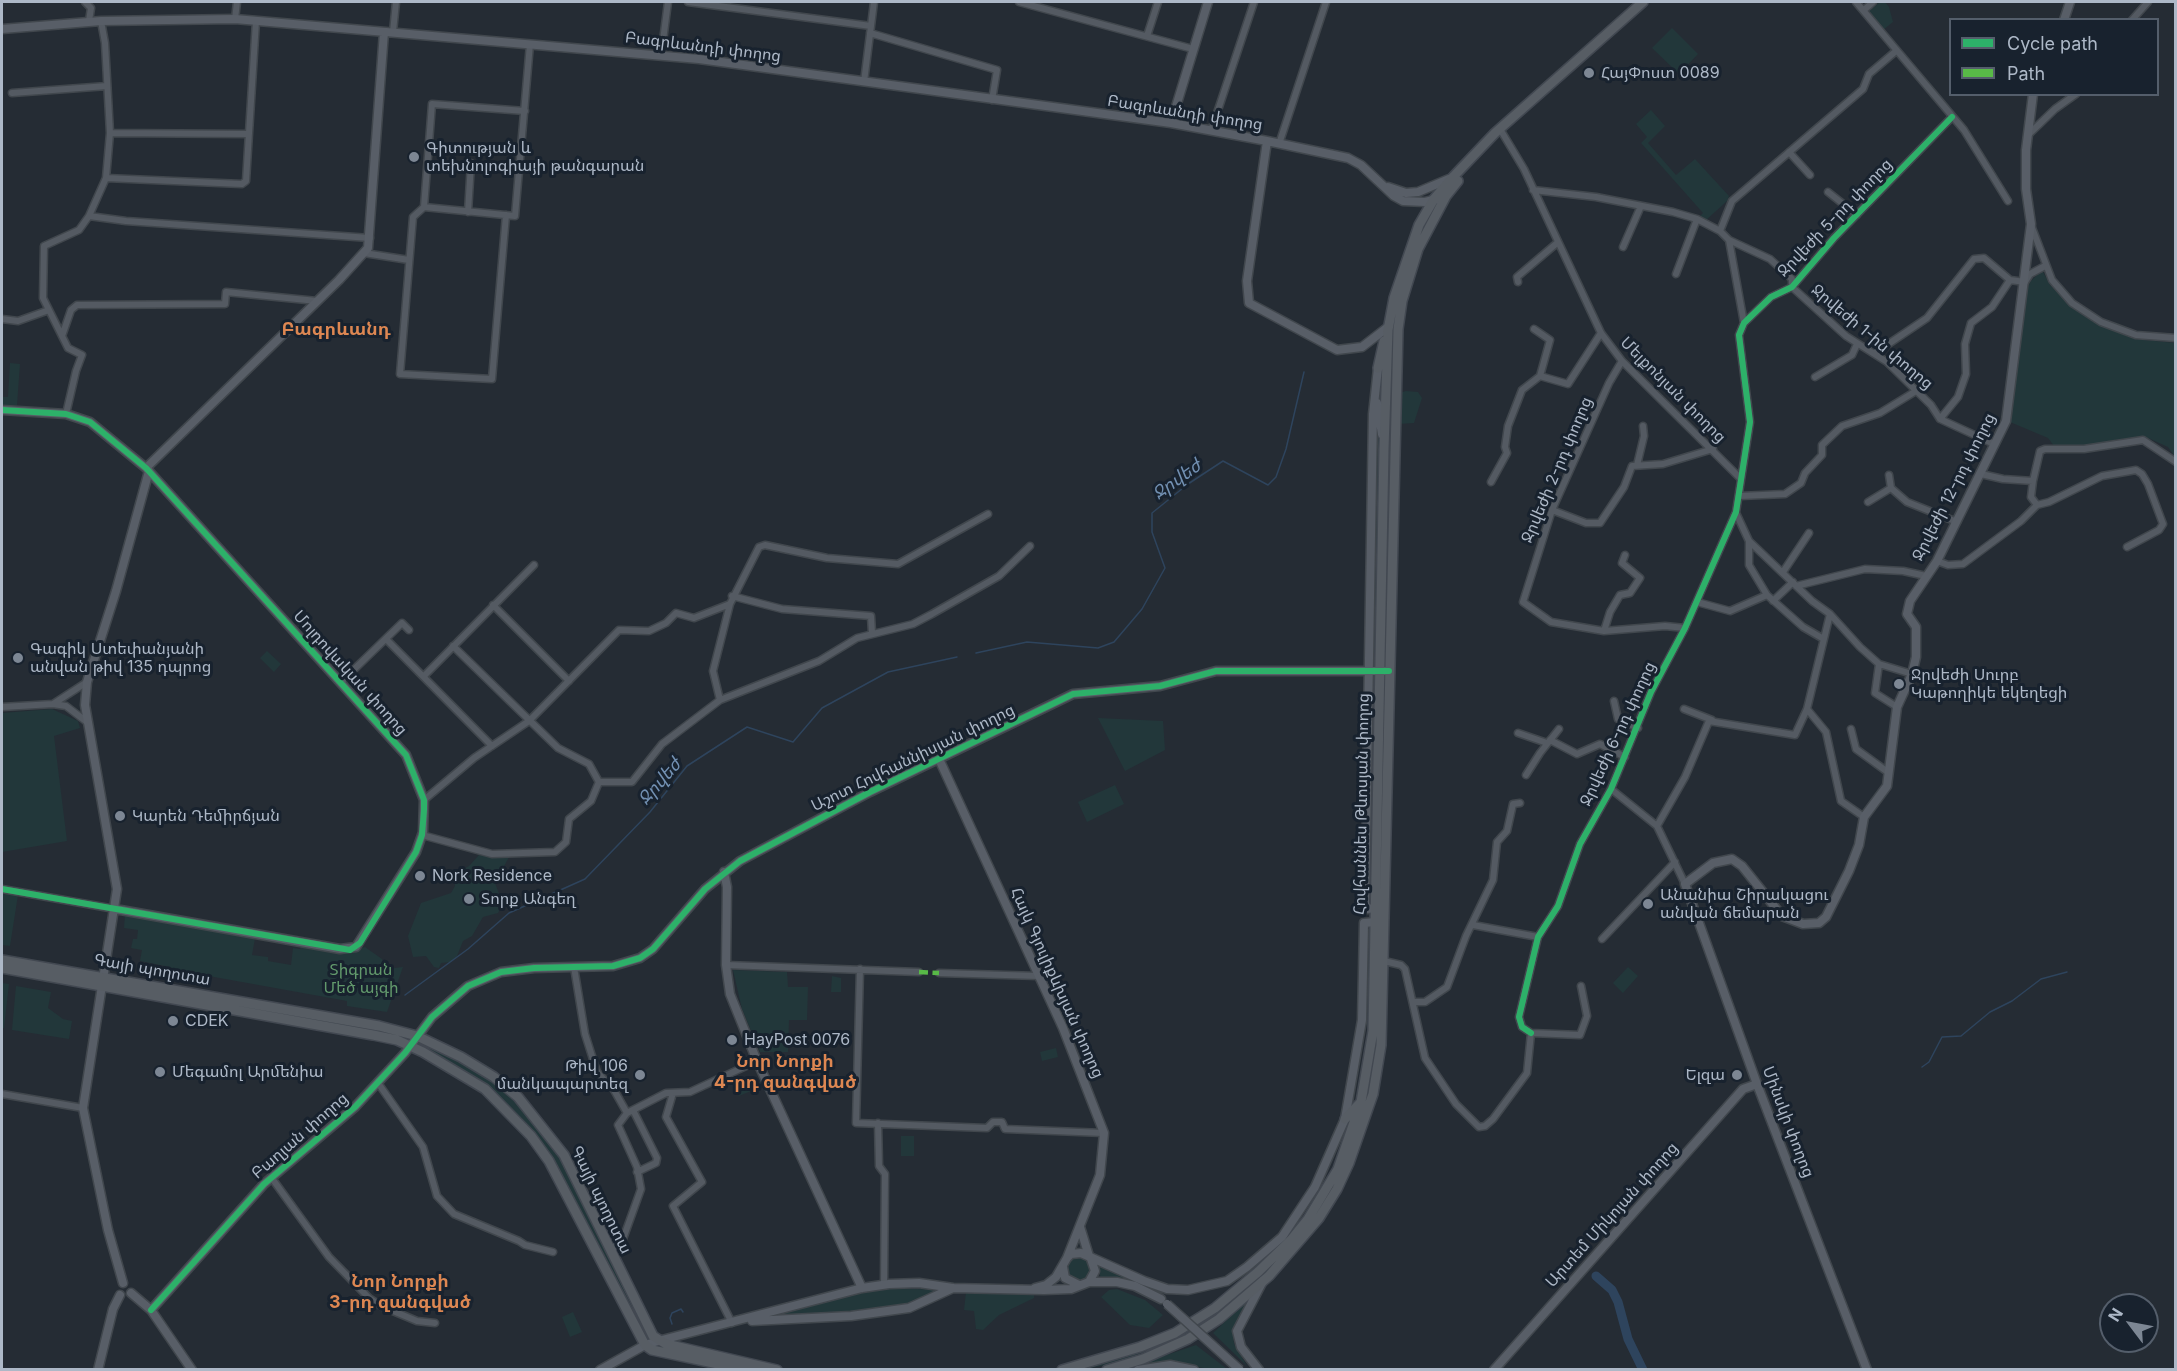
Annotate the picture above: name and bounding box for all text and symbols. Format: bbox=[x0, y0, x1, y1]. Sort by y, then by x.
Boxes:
legend bbox=[1949, 18, 2159, 96]
street label: Բագրևանդի փողոց bbox=[624, 28, 782, 66]
text: Cycle path bbox=[2007, 33, 2098, 54]
place label: ՀայՓոստ 0089 bbox=[1601, 63, 1720, 83]
text: Path bbox=[2007, 63, 2045, 84]
marker: ՀայՓոստ 0089 bbox=[1582, 66, 1596, 80]
street label: Բագրևանդի փողոց bbox=[1106, 91, 1264, 135]
place label: Գիտության և տեխնոլոգիայի թանգարան bbox=[426, 138, 644, 176]
marker: Գիտության և տեխնոլոգիայի թանգարան bbox=[407, 150, 421, 164]
street label: Ջրվեժի 5-րդ փողոց bbox=[1774, 155, 1896, 281]
street label: Ջրվեժի 1-ին փողոց bbox=[1807, 280, 1937, 394]
district label: Բագրևանդ bbox=[281, 319, 391, 341]
street label: Մելքոնյան փողոց bbox=[1616, 333, 1730, 447]
street label: Ջրվեժի 2-րդ փողոց bbox=[1518, 394, 1596, 546]
street label: Ջրվեժի 12-րդ փողոց bbox=[1908, 410, 2000, 564]
water label: Ջրվեժ bbox=[1148, 455, 1206, 505]
street label: Մոլդովական փողոց bbox=[289, 607, 411, 739]
place label: Գագիկ Ստեփանյանի անվան թիվ 135 դպրոց bbox=[30, 639, 211, 677]
marker: Գագիկ Ստեփանյանի անվան թիվ 135 դպրոց bbox=[11, 651, 25, 665]
street label: Ջրվեժի 6-րդ փողոց bbox=[1576, 659, 1660, 809]
place label: Ջրվեժի Սուրբ Կաթողիկե եկեղեցի bbox=[1911, 665, 2067, 703]
marker: Ջրվեժի Սուրբ Կաթողիկե եկեղեցի bbox=[1892, 677, 1906, 691]
street label: Հովհաննես Թևոսյան փողոց bbox=[1350, 693, 1374, 915]
street label: Աշոտ Հովհաննիսյան փողոց bbox=[808, 700, 1018, 816]
water label: Ջրվեժ bbox=[634, 754, 686, 810]
place label: Կարեն Դեմիրճյան bbox=[132, 806, 280, 826]
marker: Կարեն Դեմիրճյան bbox=[113, 809, 127, 823]
place label: Nork Residence bbox=[432, 866, 552, 886]
marker: Nork Residence bbox=[413, 869, 427, 883]
street label: Հայկ Գյուլիքևխյան փողոց bbox=[1006, 885, 1108, 1081]
place label: Անանիա Շիրակացու անվան ճեմարան bbox=[1660, 885, 1829, 923]
place label: Տորք Անգեղ bbox=[481, 889, 576, 909]
marker: Տորք Անգեղ bbox=[462, 892, 476, 906]
marker: Անանիա Շիրակացու անվան ճեմարան bbox=[1641, 897, 1655, 911]
street label: Գայի պողոտա bbox=[92, 950, 212, 990]
park label: Տիգրան Մեծ այգի bbox=[323, 960, 399, 998]
place label: CDEK bbox=[185, 1011, 229, 1031]
marker: CDEK bbox=[166, 1014, 180, 1028]
place label: HayPost 0076 bbox=[744, 1030, 850, 1050]
marker: HayPost 0076 bbox=[725, 1033, 739, 1047]
district label: Նոր Նորքի 4-րդ զանգված bbox=[714, 1051, 856, 1094]
place label: Թիվ 106 մանկապարտեզ bbox=[497, 1056, 628, 1094]
place label: Մեգամոլ Արմենիա bbox=[172, 1062, 323, 1082]
street label: Մինսկի փողոց bbox=[1758, 1064, 1818, 1180]
marker: Մեգամոլ Արմենիա bbox=[153, 1065, 167, 1079]
place label: Ելզա bbox=[1686, 1065, 1725, 1085]
marker: Թիվ 106 մանկապարտեզ bbox=[633, 1068, 647, 1082]
marker: Ելզա bbox=[1730, 1068, 1744, 1082]
street label: Բաղյան փողոց bbox=[248, 1089, 352, 1183]
street label: Արտեմ Միկոյան փողոց bbox=[1542, 1138, 1682, 1292]
street label: Գայի պողոտա bbox=[567, 1143, 635, 1257]
district label: Նոր Նորքի 3-րդ զանգված bbox=[329, 1271, 471, 1314]
north arrow bbox=[2099, 1293, 2159, 1353]
text: N bbox=[2104, 1304, 2127, 1325]

